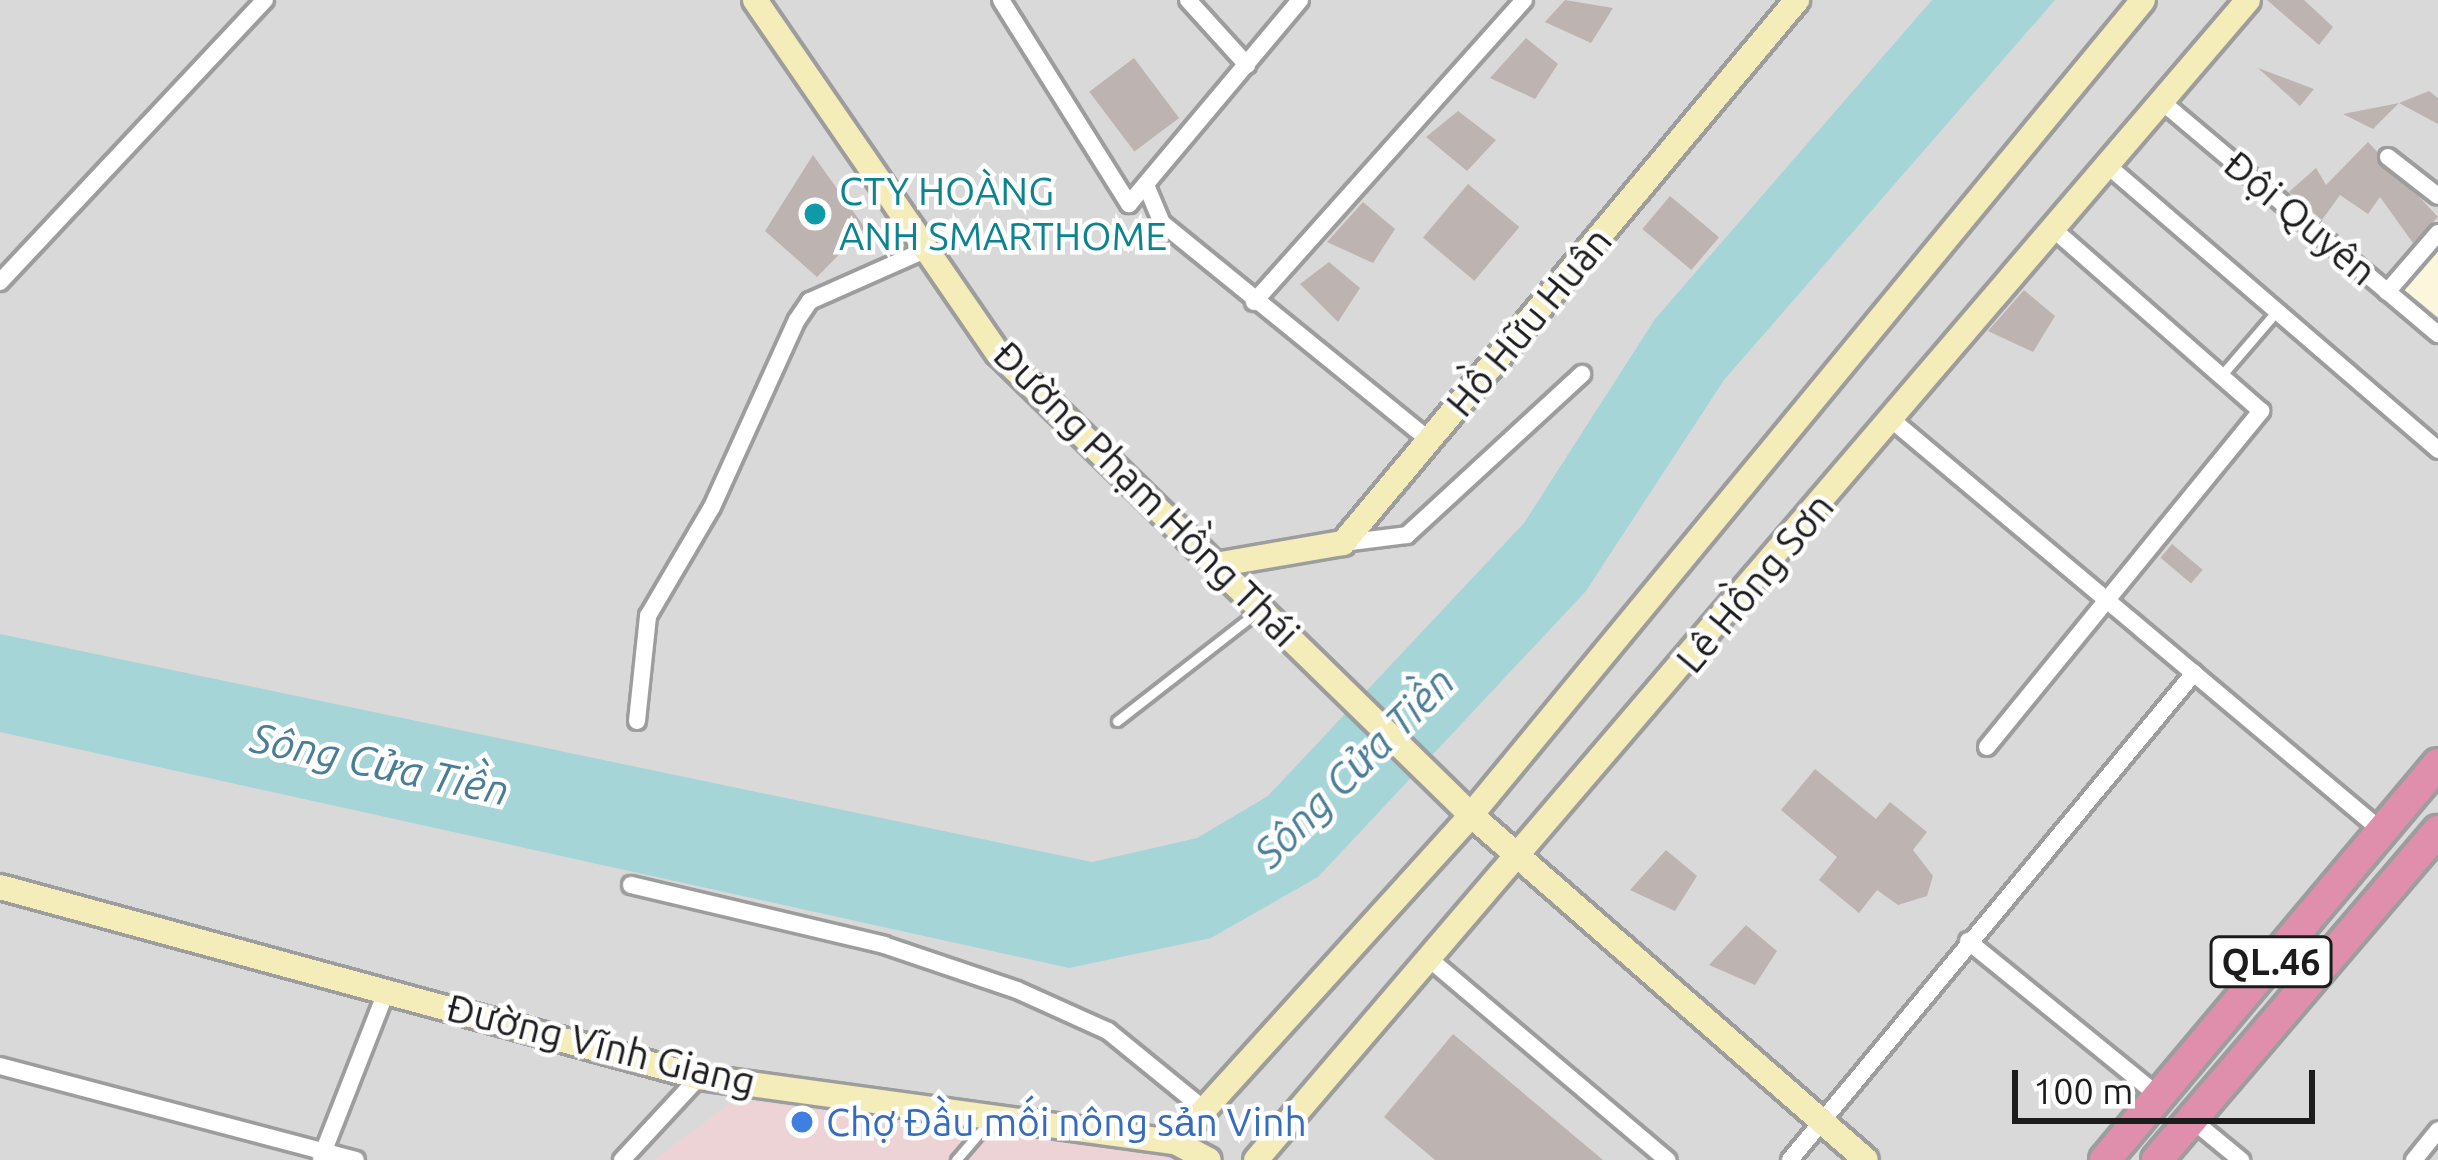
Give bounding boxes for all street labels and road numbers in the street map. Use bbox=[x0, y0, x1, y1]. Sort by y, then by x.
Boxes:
street label: Đội Quyên bbox=[2214, 141, 2386, 295]
street label: Hồ Hữu Huân bbox=[1436, 218, 1622, 426]
street label: Đường Phạm Hồng Thái bbox=[983, 331, 1309, 657]
street label: Lê Hồng Sơn bbox=[1666, 484, 1844, 682]
road number: QL.46 bbox=[2208, 932, 2334, 992]
street label: Đường Vĩnh Giang bbox=[442, 984, 760, 1106]

